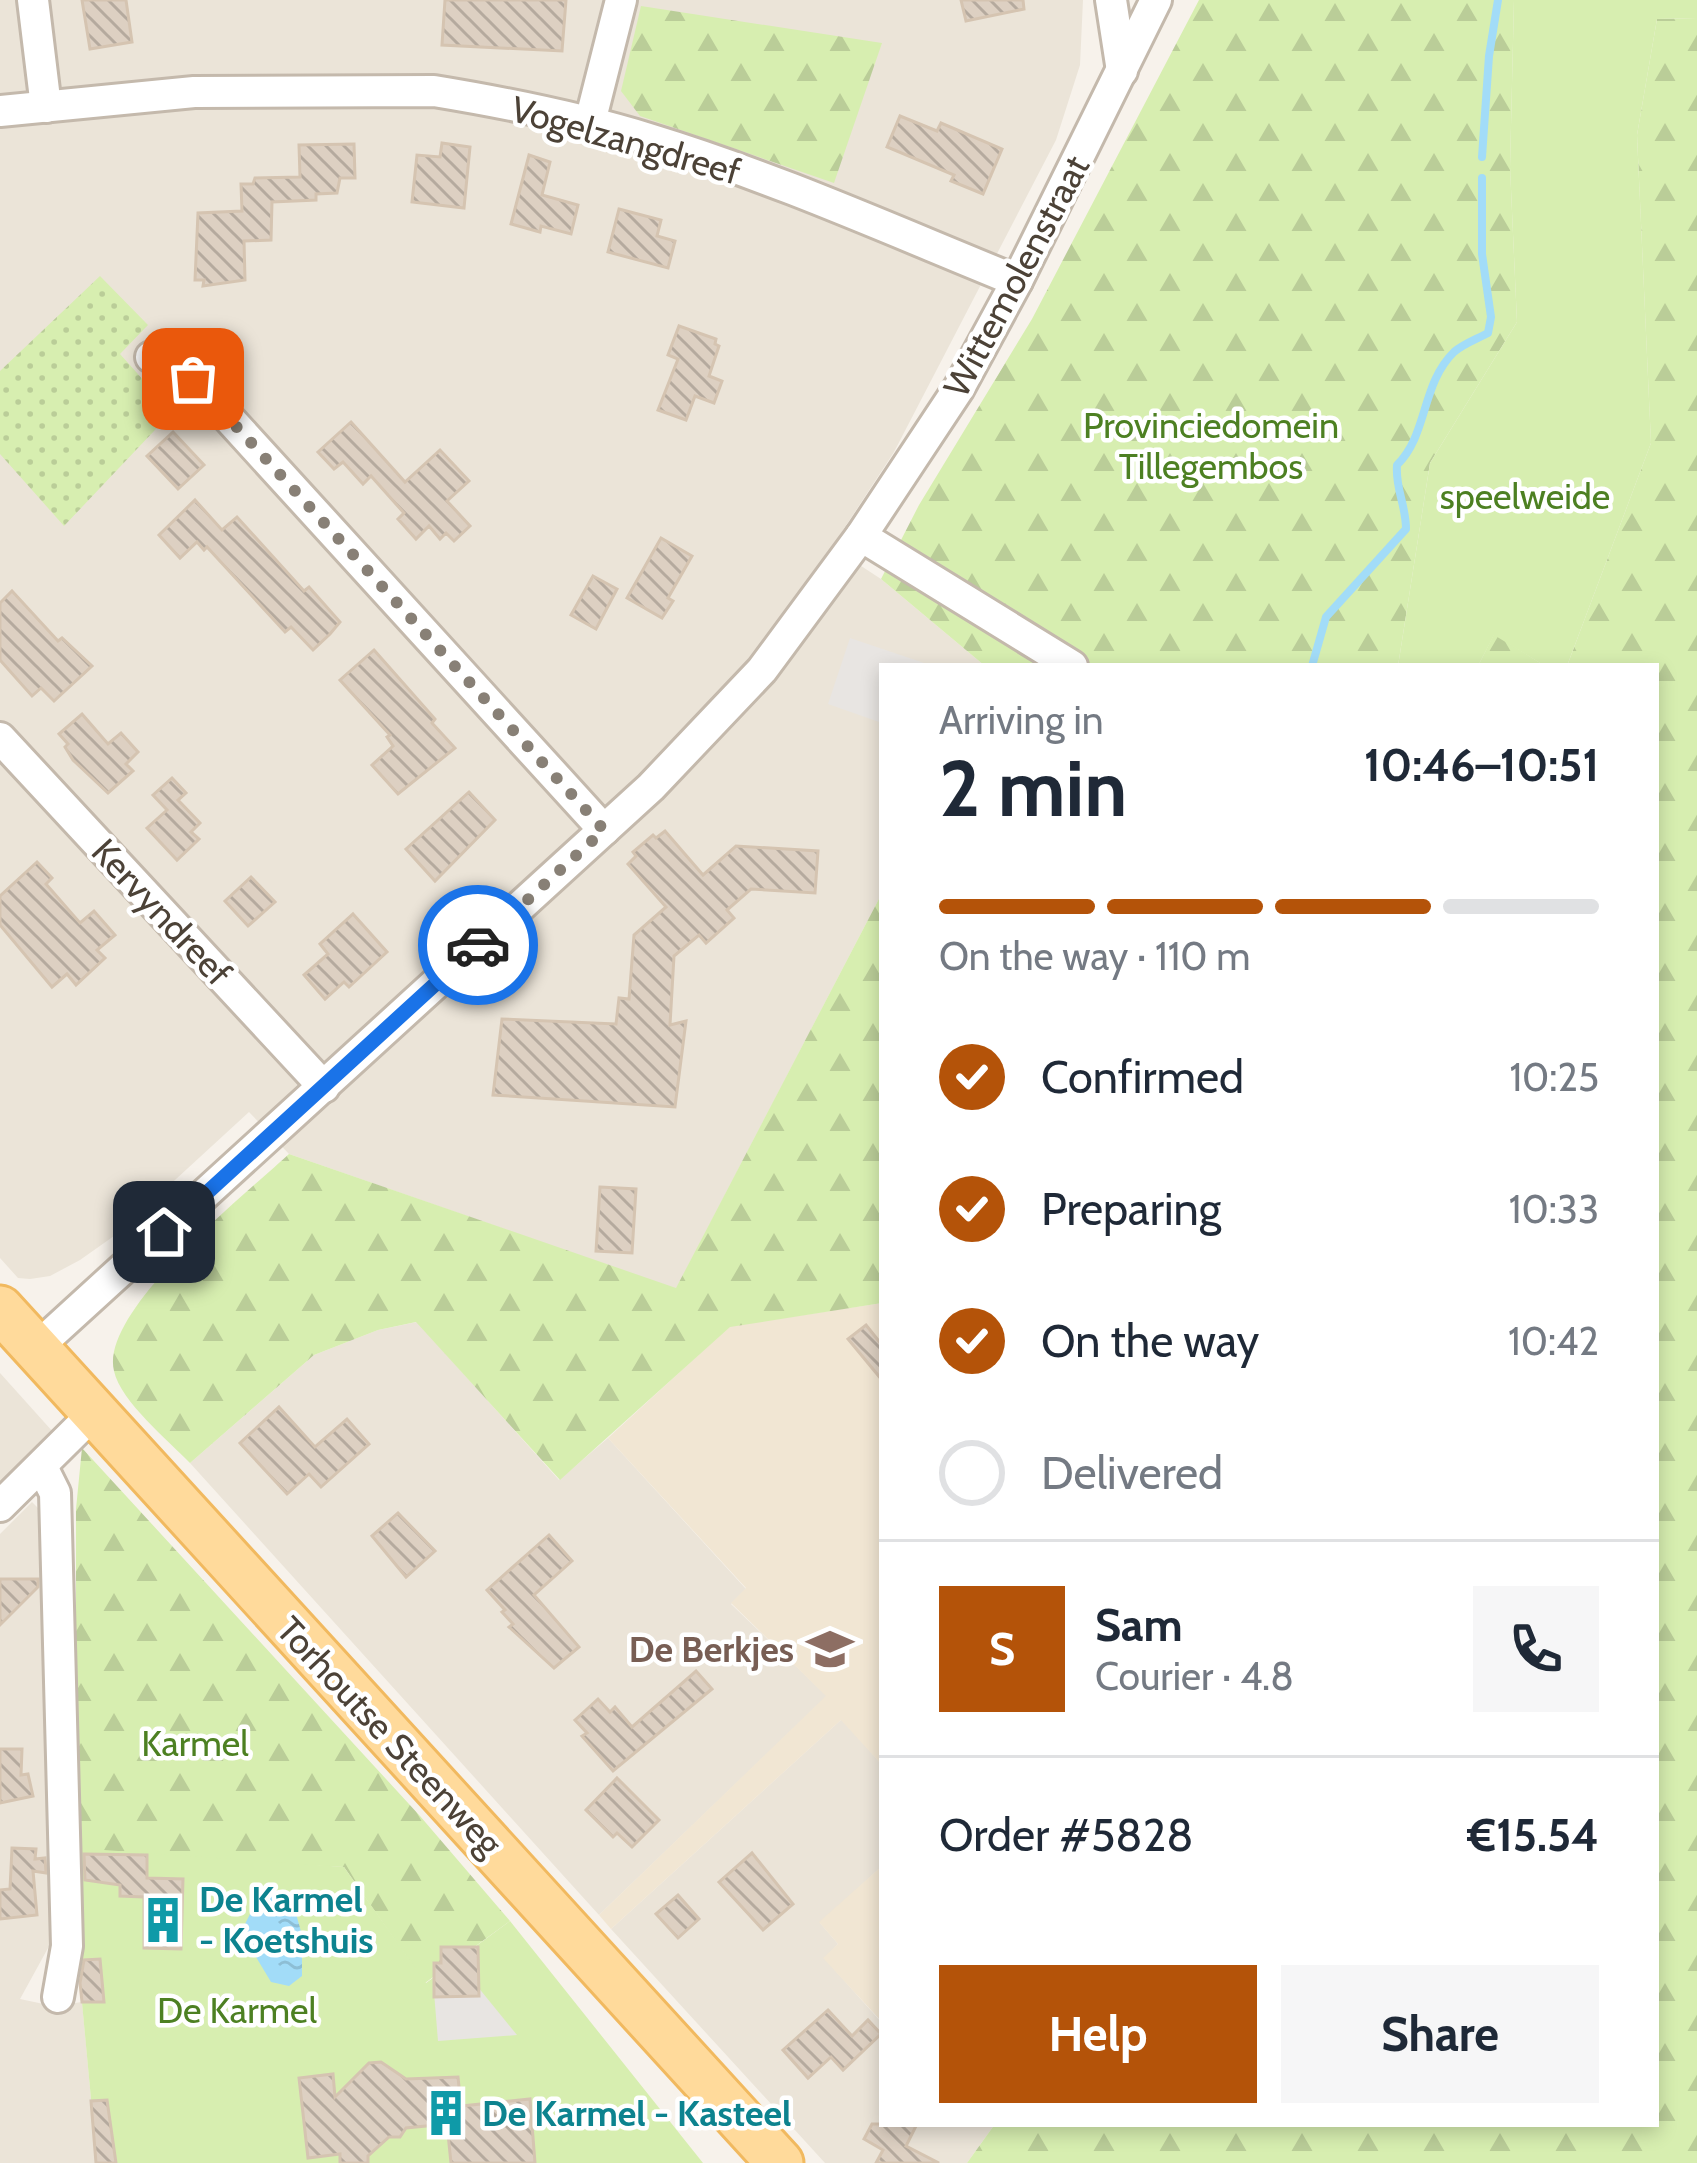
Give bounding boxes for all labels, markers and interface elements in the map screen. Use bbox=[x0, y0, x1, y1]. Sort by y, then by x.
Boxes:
street label: Vogelzangdreef bbox=[506, 86, 746, 194]
street label: Wittemolenstraat bbox=[934, 148, 1098, 404]
pin bbox=[142, 328, 244, 430]
icon: bag bbox=[160, 346, 226, 412]
park label: Provinciedomein Tillegembos bbox=[1083, 403, 1339, 488]
park label: speelweide bbox=[1440, 474, 1610, 518]
text: Arriving in bbox=[939, 696, 1103, 744]
text: 10:46–10:51 bbox=[1364, 738, 1599, 792]
text: 2 min bbox=[939, 741, 1127, 836]
street label: Kervyndreef bbox=[83, 829, 241, 995]
courier bbox=[418, 885, 538, 1005]
icon: car bbox=[445, 912, 511, 978]
text: On the way · 110 m bbox=[939, 932, 1251, 980]
icon: check bbox=[939, 1044, 1005, 1110]
text: Confirmed bbox=[1041, 1050, 1244, 1104]
text: 10:25 bbox=[1509, 1053, 1599, 1101]
icon: check bbox=[939, 1176, 1005, 1242]
pin bbox=[113, 1181, 215, 1283]
text: Preparing bbox=[1041, 1182, 1221, 1236]
text: 10:33 bbox=[1509, 1185, 1599, 1233]
icon: home bbox=[131, 1199, 197, 1265]
icon: check bbox=[939, 1308, 1005, 1374]
text: On the way bbox=[1041, 1314, 1259, 1368]
text: 10:42 bbox=[1508, 1317, 1599, 1365]
text: Delivered bbox=[1041, 1446, 1223, 1500]
button: phone bbox=[1473, 1586, 1599, 1712]
text: Sam bbox=[1095, 1598, 1183, 1652]
street label: Torhoutse Steenweg bbox=[268, 1607, 513, 1865]
text: S bbox=[989, 1622, 1015, 1676]
school or university icon: De Berkjes bbox=[805, 1624, 855, 1674]
place label: De Berkjes bbox=[629, 1627, 794, 1671]
text: Courier · 4.8 bbox=[1095, 1652, 1294, 1700]
park label: Karmel bbox=[141, 1721, 249, 1765]
text: Order #5828 bbox=[939, 1808, 1193, 1862]
text: €15.54 bbox=[1467, 1808, 1599, 1862]
place label: De Karmel - Koetshuis bbox=[199, 1877, 374, 1962]
building icon: De Karmel - Koetshuis bbox=[138, 1895, 188, 1945]
button: Help bbox=[939, 1965, 1257, 2103]
button: Share bbox=[1281, 1965, 1599, 2103]
park label: De Karmel bbox=[157, 1988, 318, 2032]
building icon: De Karmel - Kasteel bbox=[421, 2088, 471, 2138]
place label: De Karmel - Kasteel bbox=[482, 2091, 792, 2135]

